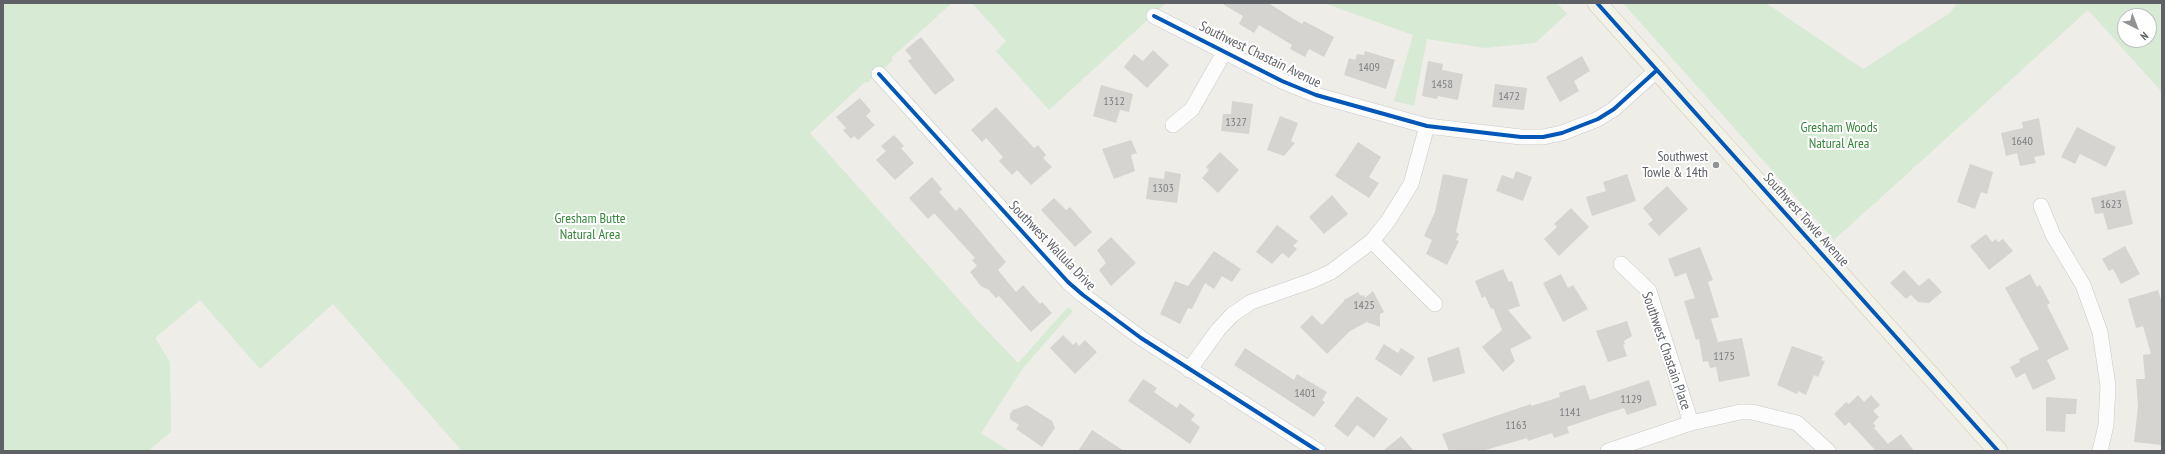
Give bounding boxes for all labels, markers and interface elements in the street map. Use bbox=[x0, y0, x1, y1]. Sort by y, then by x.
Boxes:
north arrow bbox=[2117, 8, 2157, 48]
street label: Southwest Chastain Avenue bbox=[1196, 18, 1324, 92]
text: N bbox=[2137, 29, 2151, 43]
house number: 1409 bbox=[1358, 61, 1380, 75]
house number: 1458 bbox=[1431, 78, 1453, 92]
house number: 1472 bbox=[1498, 90, 1520, 104]
house number: 1312 bbox=[1103, 95, 1125, 109]
house number: 1327 bbox=[1225, 116, 1247, 130]
park label: Gresham Woods Natural Area bbox=[1801, 120, 1877, 152]
house number: 1640 bbox=[2011, 135, 2033, 149]
place label: Southwest Towle & 14th bbox=[1642, 149, 1708, 182]
marker: Southwest Towle & 14th bbox=[1711, 160, 1721, 170]
street label: Southwest Towle Avenue bbox=[1760, 170, 1852, 270]
house number: 1303 bbox=[1152, 182, 1174, 196]
street label: Southwest Wallula Drive bbox=[1005, 198, 1099, 294]
house number: 1623 bbox=[2100, 198, 2122, 212]
park label: Gresham Butte Natural Area bbox=[554, 211, 626, 244]
street label: Southwest Chastain Place bbox=[1638, 290, 1694, 412]
house number: 1425 bbox=[1353, 299, 1375, 313]
house number: 1175 bbox=[1713, 350, 1735, 364]
house number: 1401 bbox=[1294, 387, 1316, 401]
house number: 1129 bbox=[1620, 393, 1642, 407]
house number: 1141 bbox=[1559, 406, 1581, 420]
house number: 1163 bbox=[1505, 419, 1527, 433]

